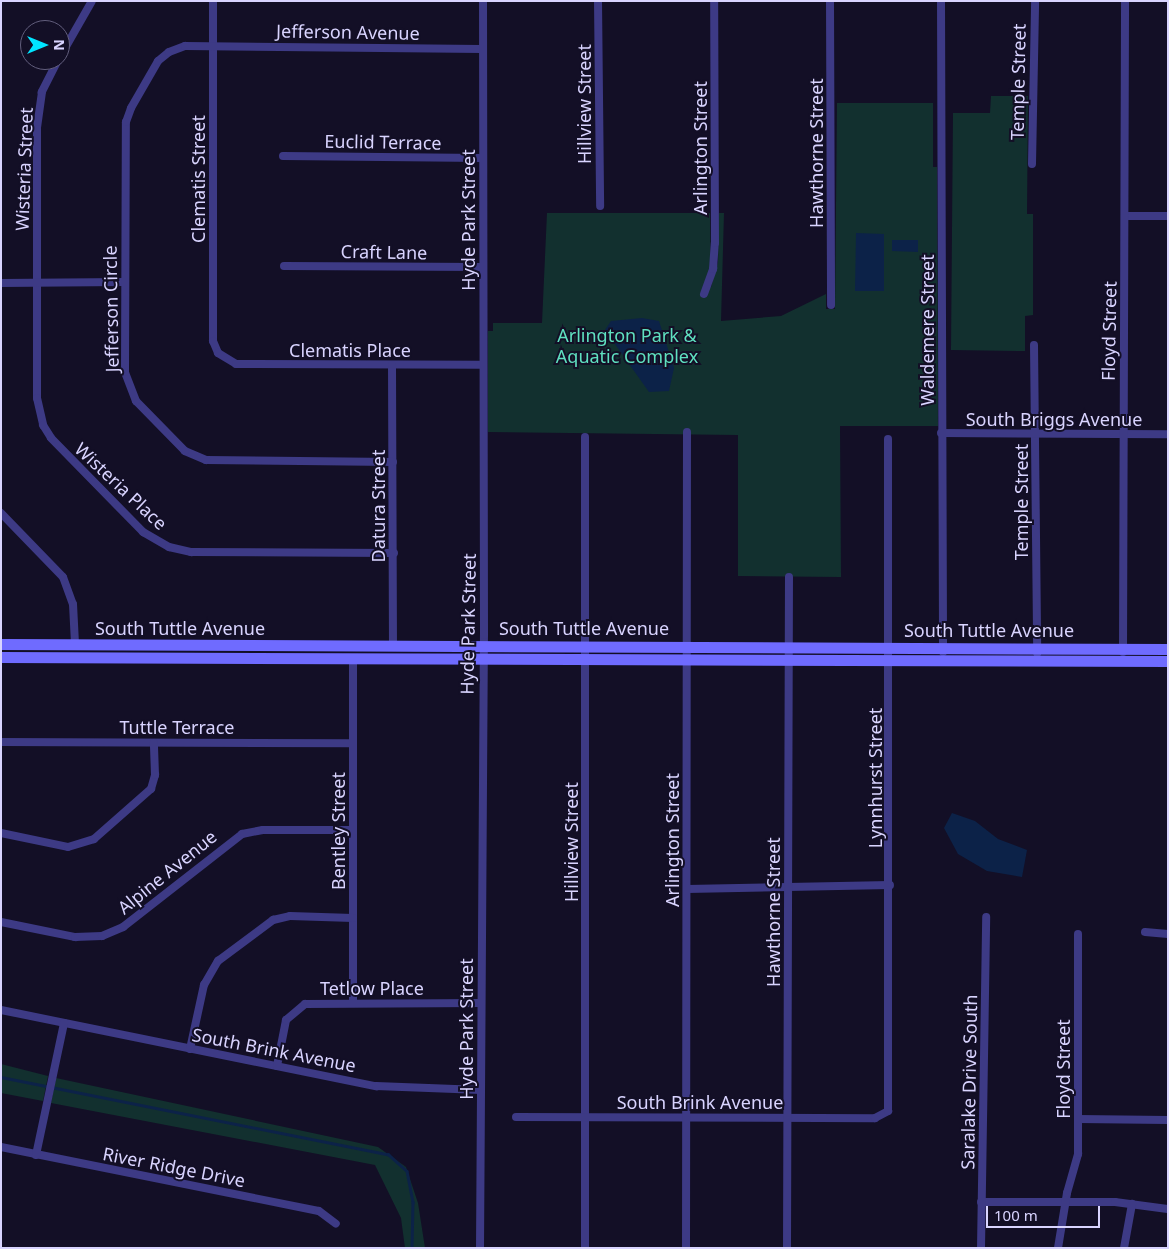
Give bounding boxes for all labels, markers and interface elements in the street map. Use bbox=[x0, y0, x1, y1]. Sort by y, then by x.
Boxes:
north arrow bbox=[20, 20, 70, 70]
street label: Jefferson Avenue bbox=[276, 20, 420, 44]
street label: Temple Street bbox=[1006, 24, 1030, 140]
text: N bbox=[50, 39, 69, 51]
street label: Hillview Street bbox=[573, 44, 595, 164]
street label: Hawthorne Street bbox=[805, 78, 827, 228]
street label: Arlington Street bbox=[689, 81, 711, 215]
street label: Wisteria Street bbox=[11, 107, 37, 231]
street label: Clematis Street bbox=[187, 115, 209, 243]
street label: Euclid Terrace bbox=[324, 130, 442, 154]
street label: Hyde Park Street bbox=[457, 149, 479, 291]
street label: Craft Lane bbox=[340, 240, 428, 264]
street label: Jefferson Circle bbox=[99, 245, 123, 373]
street label: Waldemere Street bbox=[916, 254, 938, 406]
street label: Floyd Street bbox=[1097, 281, 1121, 381]
park label: Arlington Park & Aquatic Complex bbox=[556, 325, 698, 368]
street label: Clematis Place bbox=[289, 339, 411, 361]
street label: South Briggs Avenue bbox=[966, 408, 1142, 430]
street label: Wisteria Place bbox=[71, 438, 171, 534]
street label: Temple Street bbox=[1010, 444, 1032, 560]
street label: Datura Street bbox=[367, 450, 389, 562]
street label: Hyde Park Street bbox=[456, 553, 480, 695]
street label: South Tuttle Avenue bbox=[95, 617, 265, 639]
street label: South Tuttle Avenue bbox=[499, 617, 669, 639]
street label: South Tuttle Avenue bbox=[904, 619, 1074, 641]
street label: Lynnhurst Street bbox=[864, 708, 886, 848]
street label: Tuttle Terrace bbox=[119, 716, 235, 738]
street label: Bentley Street bbox=[327, 772, 349, 890]
street label: Arlington Street bbox=[661, 773, 683, 907]
street label: Hillview Street bbox=[560, 782, 582, 902]
street label: Alpine Avenue bbox=[113, 826, 221, 918]
street label: Hawthorne Street bbox=[762, 837, 784, 987]
street label: Hyde Park Street bbox=[455, 958, 477, 1100]
street label: Tetlow Place bbox=[320, 977, 424, 999]
street label: Saralake Drive South bbox=[957, 994, 981, 1170]
street label: Floyd Street bbox=[1052, 1019, 1074, 1119]
street label: South Brink Avenue bbox=[190, 1024, 358, 1076]
street label: South Brink Avenue bbox=[617, 1091, 783, 1113]
street label: River Ridge Drive bbox=[101, 1143, 247, 1191]
scale bar bbox=[989, 1196, 1103, 1228]
text: 100 m bbox=[994, 1205, 1038, 1225]

